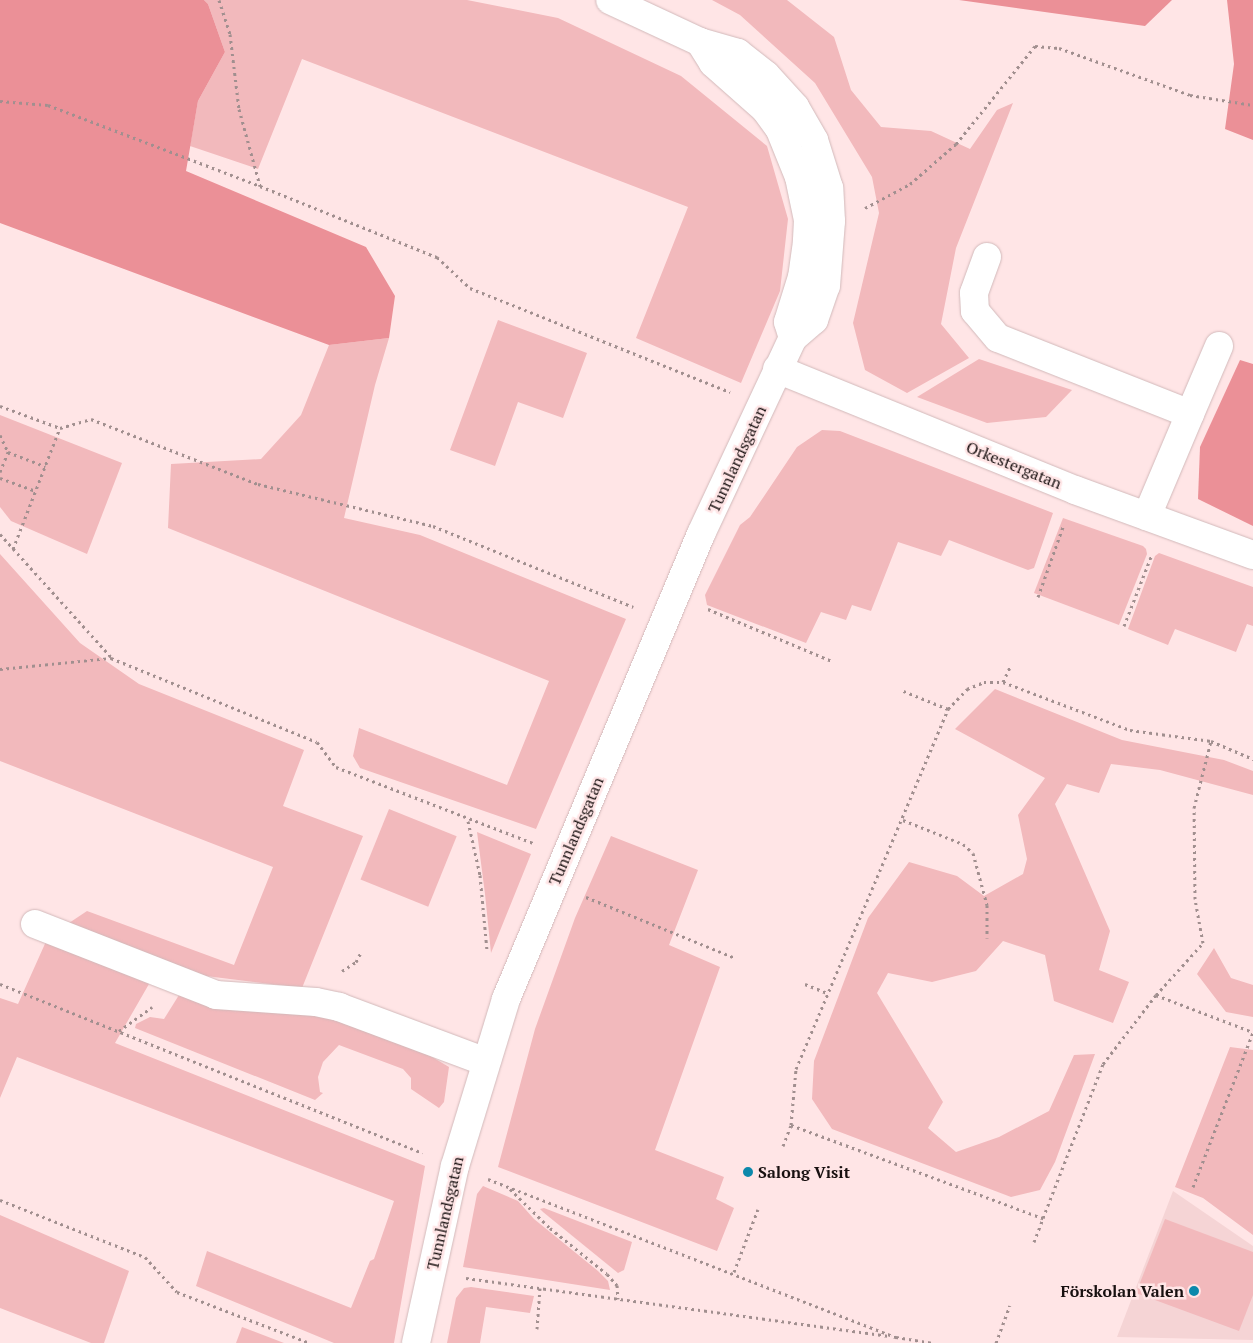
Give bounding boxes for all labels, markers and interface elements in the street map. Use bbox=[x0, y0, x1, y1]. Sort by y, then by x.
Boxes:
street label: Tunnlandsgatan bbox=[704, 402, 770, 516]
street label: Orkestergatan bbox=[964, 437, 1064, 493]
street label: Tunnlandsgatan bbox=[545, 774, 607, 888]
street label: Tunnlandsgatan bbox=[423, 1154, 467, 1272]
place label: Salong Visit bbox=[758, 1162, 850, 1182]
marker: Salong Visit bbox=[742, 1166, 754, 1178]
place label: Förskolan Valen bbox=[1060, 1281, 1184, 1301]
marker: Förskolan Valen bbox=[1188, 1285, 1200, 1297]

